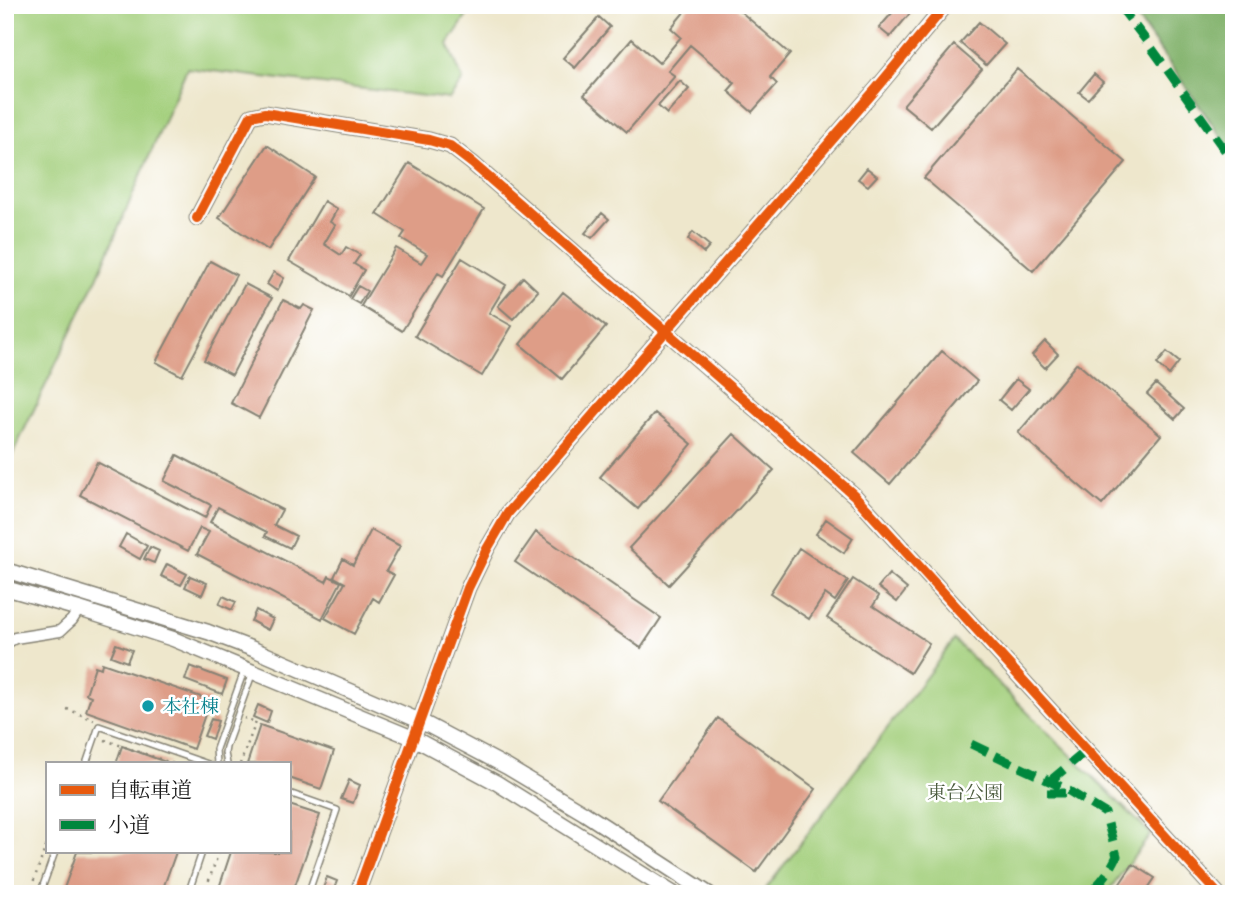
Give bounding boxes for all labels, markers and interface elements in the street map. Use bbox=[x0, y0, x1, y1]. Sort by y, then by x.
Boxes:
place label: 本社棟 bbox=[162, 696, 219, 718]
marker: 本社棟 bbox=[140, 698, 156, 714]
legend bbox=[46, 762, 290, 853]
text: 自転車道 bbox=[108, 779, 192, 802]
park label: 東台公園 bbox=[927, 782, 1003, 804]
text: 小道 bbox=[108, 814, 150, 837]

